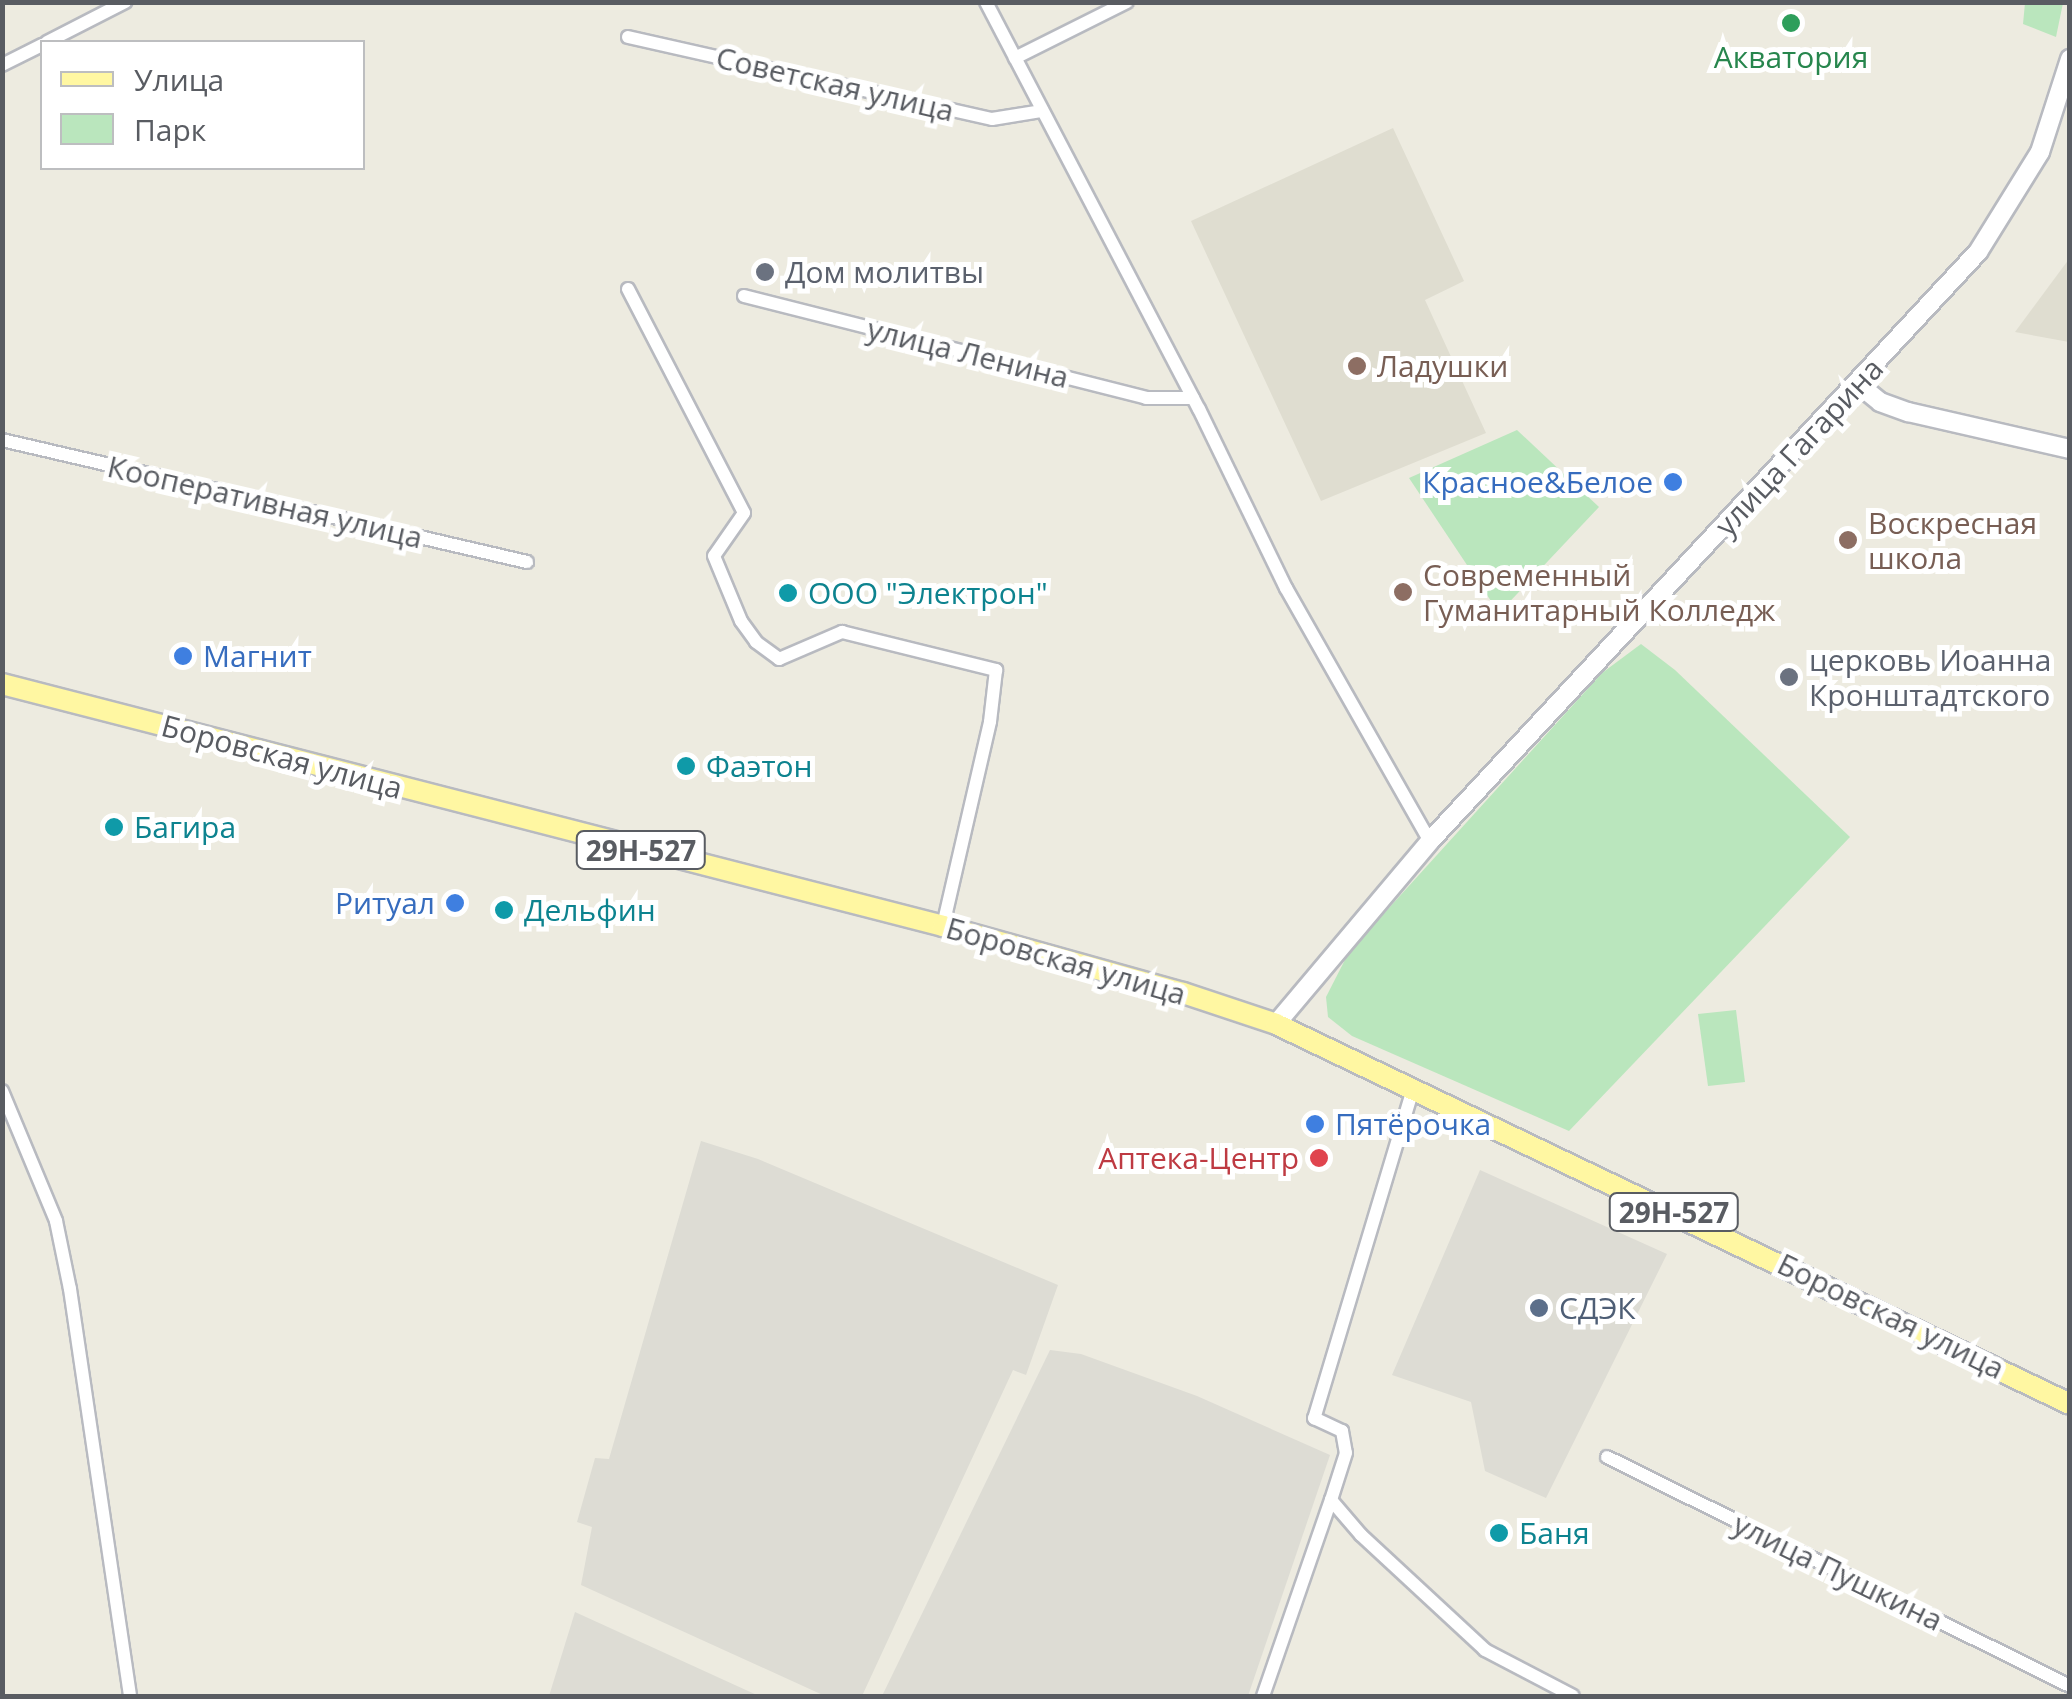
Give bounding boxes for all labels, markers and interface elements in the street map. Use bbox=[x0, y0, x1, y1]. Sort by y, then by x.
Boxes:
marker: Акватория bbox=[1780, 12, 1802, 34]
street label: Советская улица bbox=[713, 39, 957, 129]
place label: Акватория bbox=[1714, 39, 1868, 75]
legend bbox=[40, 40, 365, 170]
text: Улица bbox=[134, 59, 224, 100]
text: Парк bbox=[134, 109, 206, 150]
place label: Дом молитвы bbox=[785, 254, 984, 290]
marker: Дом молитвы bbox=[754, 261, 776, 283]
street label: улица Ленина bbox=[864, 311, 1072, 395]
place label: Ладушки bbox=[1377, 348, 1508, 384]
street label: улица Гагарина bbox=[1708, 351, 1890, 543]
marker: Ладушки bbox=[1346, 355, 1368, 377]
street label: Кооперативная улица bbox=[104, 448, 426, 556]
place label: Красное&Белое bbox=[1422, 464, 1653, 500]
marker: Красное&Белое bbox=[1662, 471, 1684, 493]
place label: Воскресная школа bbox=[1868, 505, 2037, 576]
marker: Воскресная школа bbox=[1837, 529, 1859, 551]
place label: Современный Гуманитарный Колледж bbox=[1423, 557, 1775, 628]
place label: ООО "Электрон" bbox=[808, 575, 1048, 611]
marker: Современный Гуманитарный Колледж bbox=[1392, 581, 1414, 603]
marker: ООО "Электрон" bbox=[777, 582, 799, 604]
place label: Магнит bbox=[203, 638, 312, 674]
place label: церковь Иоанна Кронштадтского bbox=[1809, 642, 2051, 712]
marker: Магнит bbox=[172, 645, 194, 667]
marker: церковь Иоанна Кронштадтского bbox=[1778, 666, 1800, 688]
street label: Боровская улица bbox=[158, 708, 406, 806]
place label: Фаэтон bbox=[706, 748, 813, 784]
marker: Фаэтон bbox=[675, 755, 697, 777]
place label: Багира bbox=[134, 809, 236, 845]
marker: Багира bbox=[103, 816, 125, 838]
road number: 29Н-527 bbox=[574, 827, 708, 873]
place label: Ритуал bbox=[335, 885, 435, 921]
marker: Ритуал bbox=[444, 892, 466, 914]
place label: Дельфин bbox=[524, 892, 656, 928]
marker: Дельфин bbox=[493, 899, 515, 921]
street label: Боровская улица bbox=[942, 910, 1190, 1012]
place label: Пятёрочка bbox=[1335, 1106, 1491, 1142]
marker: Пятёрочка bbox=[1304, 1113, 1326, 1135]
place label: Аптека-Центр bbox=[1098, 1140, 1299, 1176]
marker: Аптека-Центр bbox=[1308, 1147, 1330, 1169]
road number: 29Н-527 bbox=[1606, 1189, 1742, 1235]
street label: Боровская улица bbox=[1772, 1246, 2010, 1386]
place label: СДЭК bbox=[1559, 1290, 1636, 1326]
marker: СДЭК bbox=[1528, 1297, 1550, 1319]
street label: улица Пушкина bbox=[1728, 1506, 1948, 1638]
place label: Баня bbox=[1519, 1515, 1590, 1551]
marker: Баня bbox=[1488, 1522, 1510, 1544]

